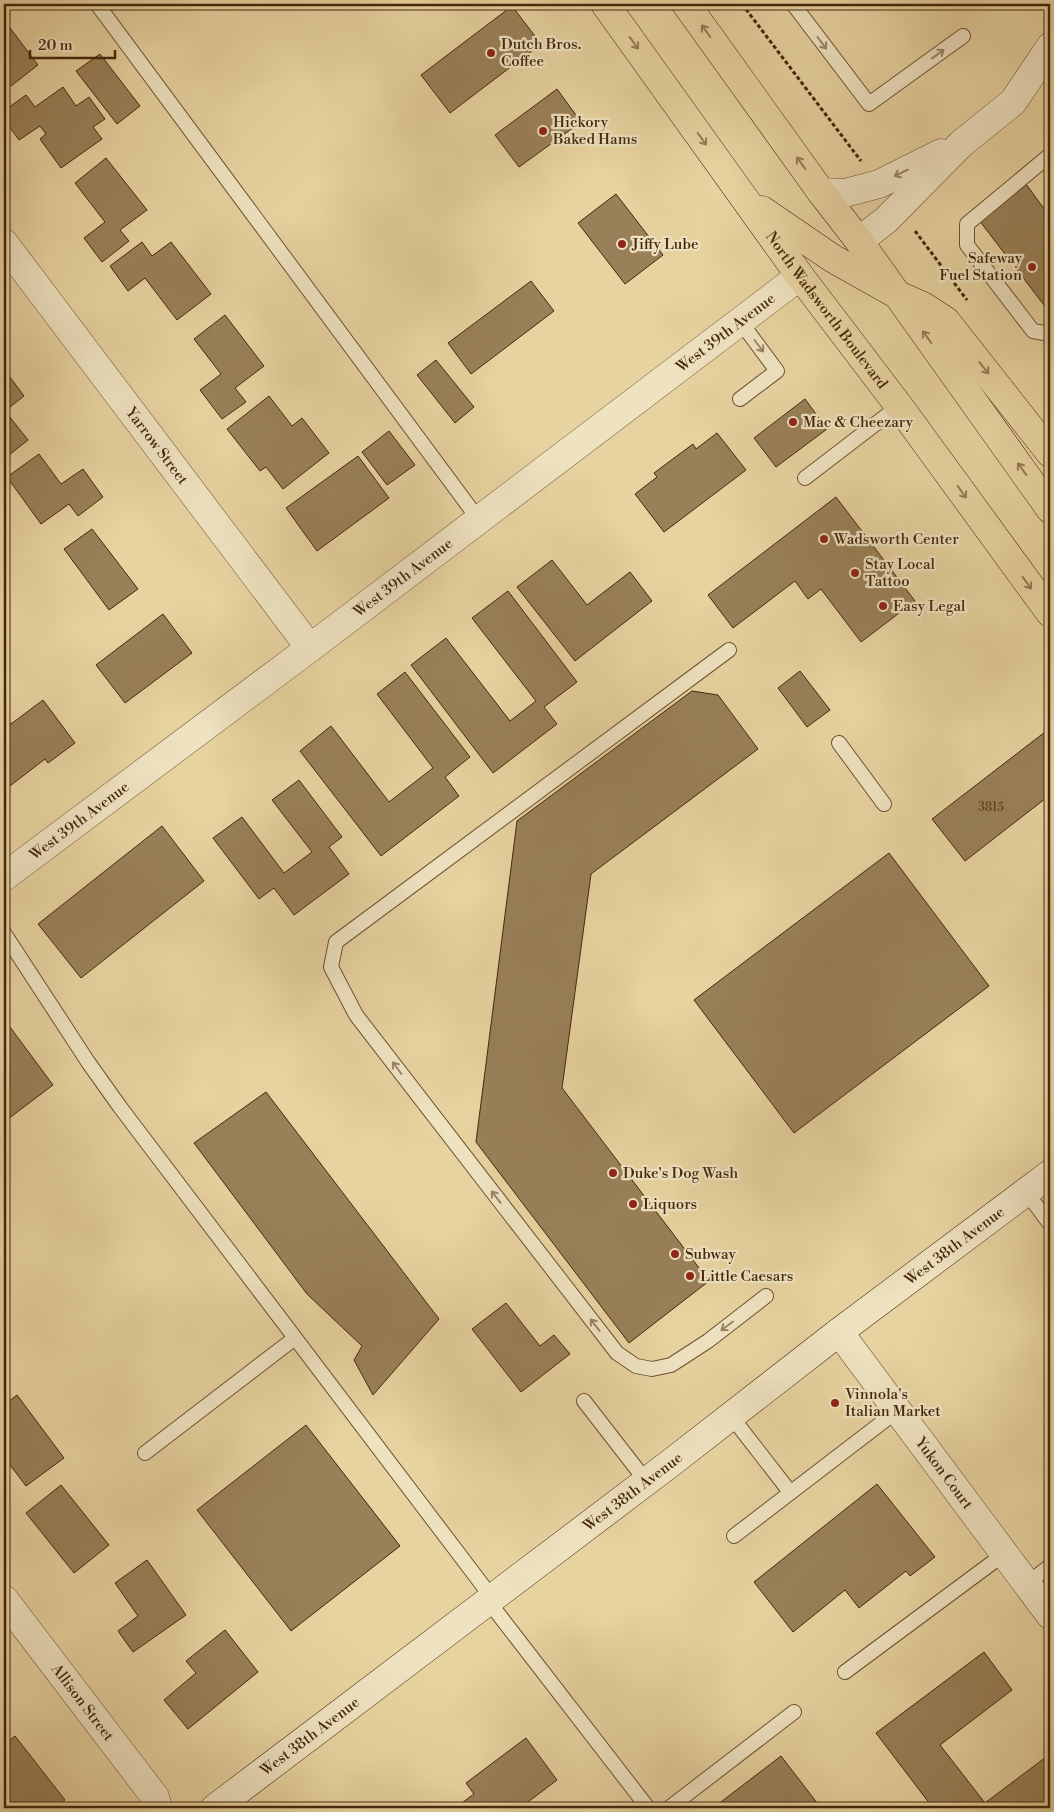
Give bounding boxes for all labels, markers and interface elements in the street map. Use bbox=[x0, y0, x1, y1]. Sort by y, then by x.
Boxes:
one-way arrow bbox=[700, 25, 711, 38]
scale bar bbox=[30, 28, 115, 60]
place label: Dutch Bros. Coffee bbox=[501, 35, 581, 71]
text: 20 m bbox=[38, 36, 73, 55]
one-way arrow bbox=[629, 36, 639, 50]
one-way arrow bbox=[817, 36, 828, 49]
marker: Dutch Bros. Coffee bbox=[485, 47, 497, 59]
one-way arrow bbox=[931, 49, 945, 59]
place label: Hickory Baked Hams bbox=[552, 113, 637, 149]
marker: Hickory Baked Hams bbox=[537, 125, 549, 137]
one-way arrow bbox=[697, 132, 707, 146]
one-way arrow bbox=[795, 157, 806, 170]
one-way arrow bbox=[894, 168, 909, 178]
street label: North Wadsworth Boulevard bbox=[761, 228, 892, 393]
place label: Jiffy Lube bbox=[631, 235, 699, 254]
marker: Jiffy Lube bbox=[616, 238, 628, 250]
place label: Safeway Fuel Station bbox=[939, 249, 1023, 285]
marker: Safeway Fuel Station bbox=[1026, 261, 1038, 273]
street label: West 39th Avenue bbox=[672, 289, 779, 377]
one-way arrow bbox=[922, 330, 932, 344]
one-way arrow bbox=[754, 339, 764, 353]
one-way arrow bbox=[978, 361, 989, 374]
street label: Yarrow Street bbox=[121, 403, 192, 489]
place label: Mac & Cheezary bbox=[803, 413, 914, 432]
marker: Mac & Cheezary bbox=[787, 416, 799, 428]
one-way arrow bbox=[1017, 462, 1027, 476]
one-way arrow bbox=[956, 485, 967, 498]
place label: Wadsworth Center bbox=[833, 530, 959, 549]
marker: Wadsworth Center bbox=[818, 533, 830, 545]
street label: West 39th Avenue bbox=[349, 534, 457, 622]
place label: Stay Local Tattoo bbox=[865, 555, 936, 591]
marker: Stay Local Tattoo bbox=[849, 567, 861, 579]
one-way arrow bbox=[1022, 576, 1032, 590]
place label: Easy Legal bbox=[893, 597, 966, 616]
marker: Easy Legal bbox=[877, 600, 889, 612]
street label: West 39th Avenue bbox=[25, 778, 133, 865]
house number: 3815 bbox=[978, 800, 1004, 815]
one-way arrow bbox=[392, 1061, 402, 1075]
place label: Duke's Dog Wash bbox=[623, 1164, 738, 1183]
marker: Duke's Dog Wash bbox=[607, 1167, 619, 1179]
one-way arrow bbox=[490, 1191, 501, 1204]
place label: Liquors bbox=[643, 1195, 697, 1214]
marker: Liquors bbox=[627, 1198, 639, 1210]
street label: West 38th Avenue bbox=[900, 1202, 1008, 1290]
place label: Subway bbox=[685, 1245, 736, 1264]
marker: Subway bbox=[669, 1248, 681, 1260]
place label: Little Caesars bbox=[700, 1267, 793, 1286]
marker: Little Caesars bbox=[684, 1270, 696, 1282]
one-way arrow bbox=[590, 1319, 601, 1332]
one-way arrow bbox=[720, 1321, 734, 1331]
place label: Vinnola's Italian Market bbox=[844, 1385, 941, 1421]
marker: Vinnola's Italian Market bbox=[829, 1397, 841, 1409]
street label: Yukon Court bbox=[910, 1433, 977, 1514]
street label: West 38th Avenue bbox=[579, 1448, 687, 1536]
street label: Allison Street bbox=[46, 1660, 118, 1746]
street label: West 38th Avenue bbox=[256, 1693, 364, 1781]

